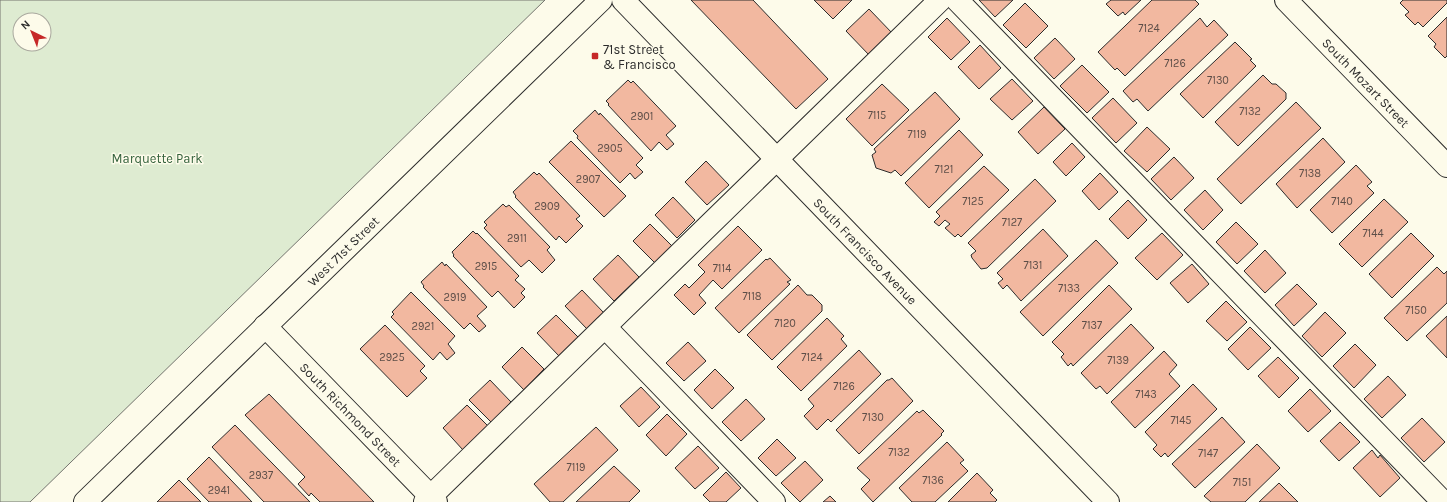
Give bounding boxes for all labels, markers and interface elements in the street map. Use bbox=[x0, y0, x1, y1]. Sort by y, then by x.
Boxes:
north arrow bbox=[12, 12, 52, 52]
text: N bbox=[18, 18, 33, 32]
house number: 7124 bbox=[1138, 22, 1160, 35]
street label: South Mozart Street bbox=[1319, 35, 1413, 130]
place label: 71st Street & Francisco bbox=[603, 42, 676, 72]
marker: 71st Street & Francisco bbox=[590, 51, 600, 61]
house number: 7126 bbox=[1164, 57, 1186, 70]
house number: 7130 bbox=[1207, 74, 1229, 87]
house number: 7132 bbox=[1239, 105, 1261, 118]
house number: 7115 bbox=[868, 109, 886, 122]
house number: 2901 bbox=[631, 110, 653, 123]
house number: 7119 bbox=[908, 128, 926, 141]
house number: 2905 bbox=[597, 142, 623, 155]
park label: Marquette Park bbox=[112, 151, 202, 167]
house number: 7121 bbox=[935, 163, 953, 176]
house number: 7138 bbox=[1299, 167, 1321, 180]
house number: 2907 bbox=[576, 173, 600, 186]
street label: South Francisco Avenue bbox=[811, 195, 921, 308]
house number: 7125 bbox=[962, 195, 984, 208]
house number: 7140 bbox=[1331, 195, 1353, 208]
house number: 2909 bbox=[534, 200, 560, 213]
street label: West 71st Street bbox=[304, 213, 382, 289]
house number: 7127 bbox=[1002, 216, 1022, 229]
house number: 7144 bbox=[1362, 227, 1384, 240]
house number: 2911 bbox=[507, 232, 527, 245]
house number: 7131 bbox=[1024, 259, 1042, 272]
house number: 2915 bbox=[475, 260, 497, 273]
house number: 7114 bbox=[713, 262, 731, 275]
house number: 7133 bbox=[1058, 282, 1080, 295]
house number: 7118 bbox=[742, 290, 762, 303]
house number: 2919 bbox=[444, 291, 466, 304]
house number: 7150 bbox=[1405, 304, 1427, 317]
house number: 7120 bbox=[774, 317, 796, 330]
house number: 7137 bbox=[1082, 319, 1102, 332]
house number: 2921 bbox=[412, 320, 434, 333]
house number: 2925 bbox=[379, 351, 405, 364]
house number: 7124 bbox=[801, 351, 823, 364]
house number: 7139 bbox=[1107, 354, 1129, 367]
street label: South Richmond Street bbox=[297, 359, 405, 469]
house number: 7126 bbox=[833, 380, 855, 393]
house number: 7143 bbox=[1135, 388, 1157, 401]
house number: 7130 bbox=[862, 411, 884, 424]
house number: 7145 bbox=[1170, 414, 1192, 427]
house number: 7132 bbox=[888, 446, 910, 459]
house number: 7147 bbox=[1198, 447, 1218, 460]
house number: 7119 bbox=[567, 461, 585, 474]
house number: 2937 bbox=[249, 469, 273, 482]
house number: 7136 bbox=[922, 474, 944, 487]
house number: 7151 bbox=[1233, 476, 1251, 489]
house number: 2941 bbox=[208, 484, 230, 497]

